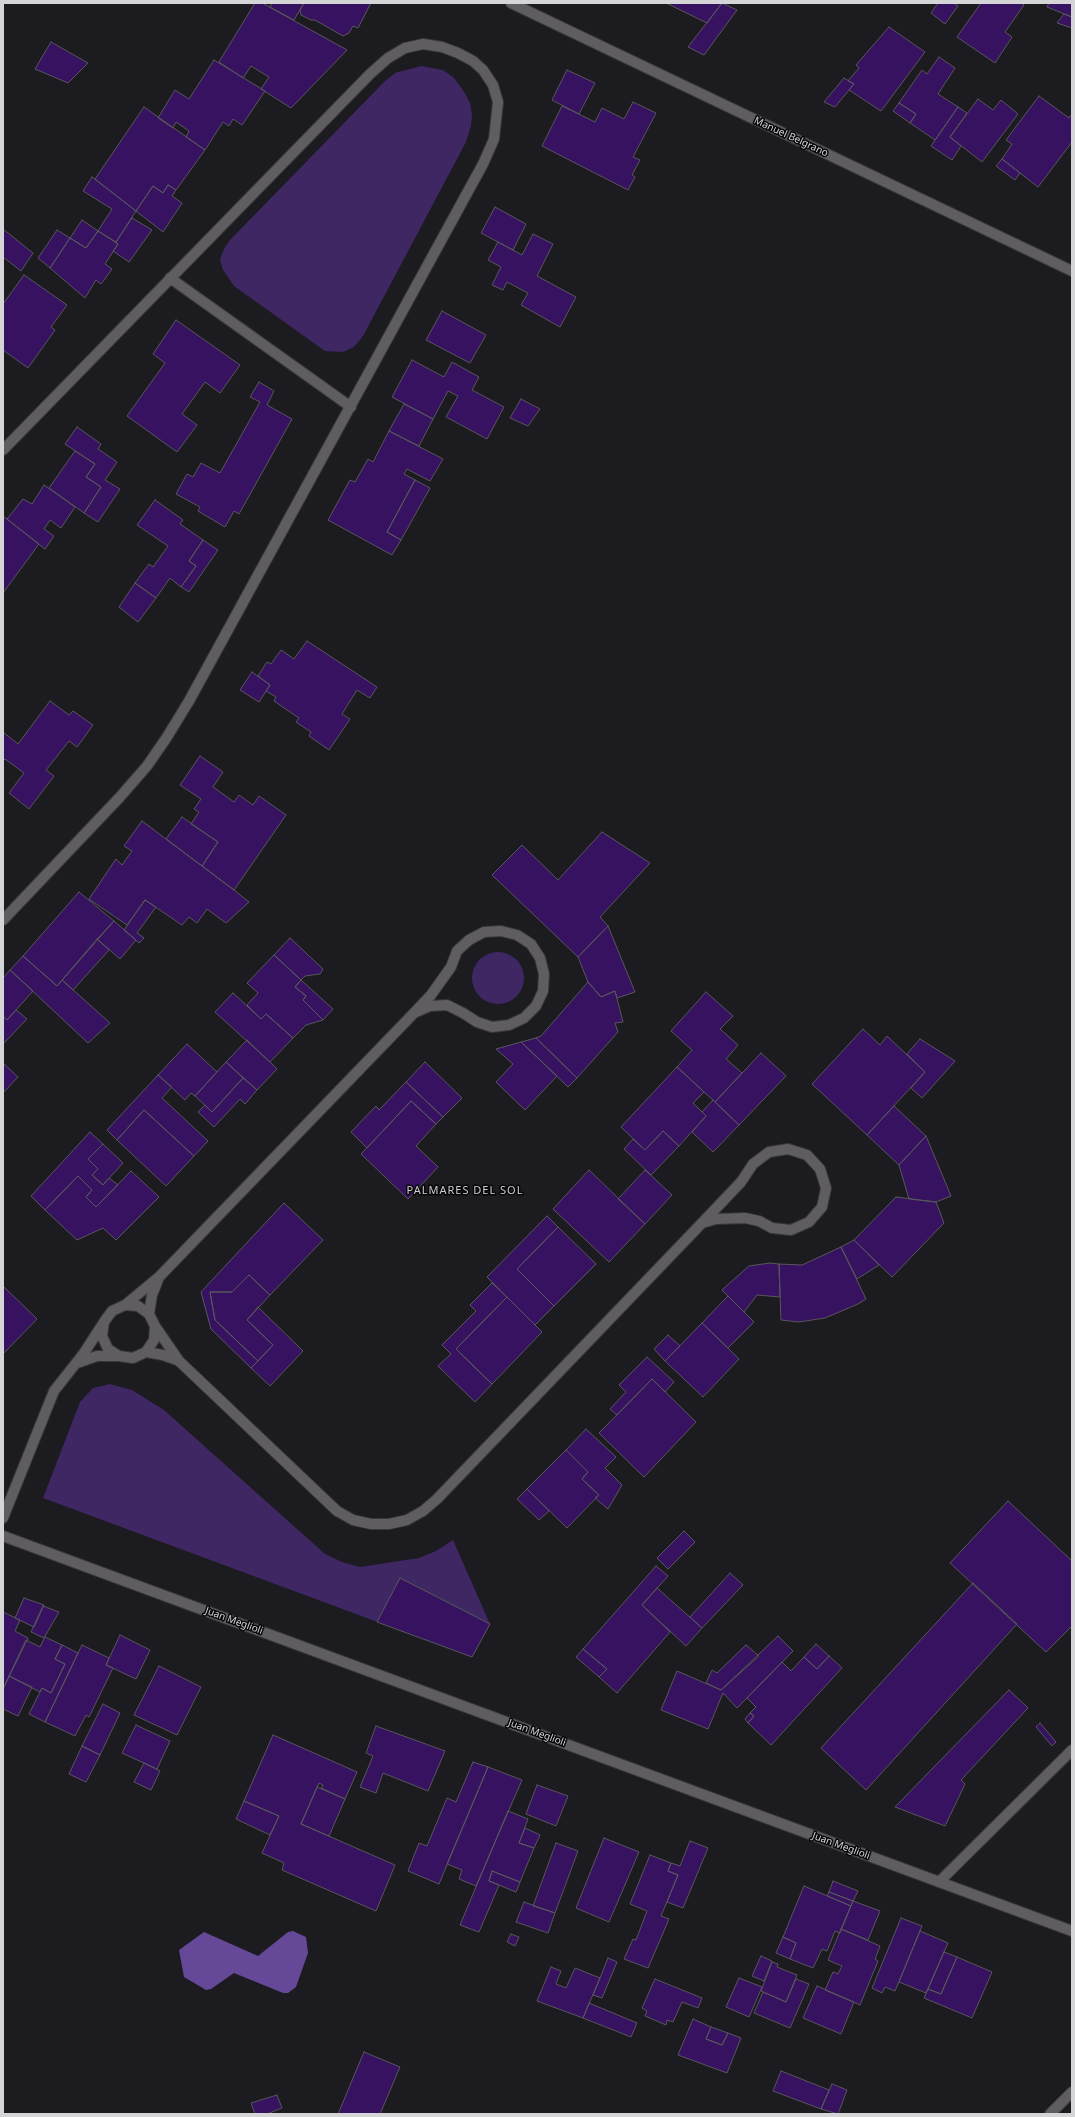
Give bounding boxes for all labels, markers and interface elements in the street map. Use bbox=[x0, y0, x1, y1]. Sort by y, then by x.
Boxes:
street label: Manuel Belgrano bbox=[752, 115, 830, 159]
district label: PALMARES DEL SOL bbox=[407, 1184, 523, 1198]
street label: Juan Meglioli bbox=[204, 1605, 264, 1637]
street label: Juan Meglioli bbox=[507, 1717, 567, 1749]
street label: Juan Meglioli bbox=[811, 1830, 871, 1862]

